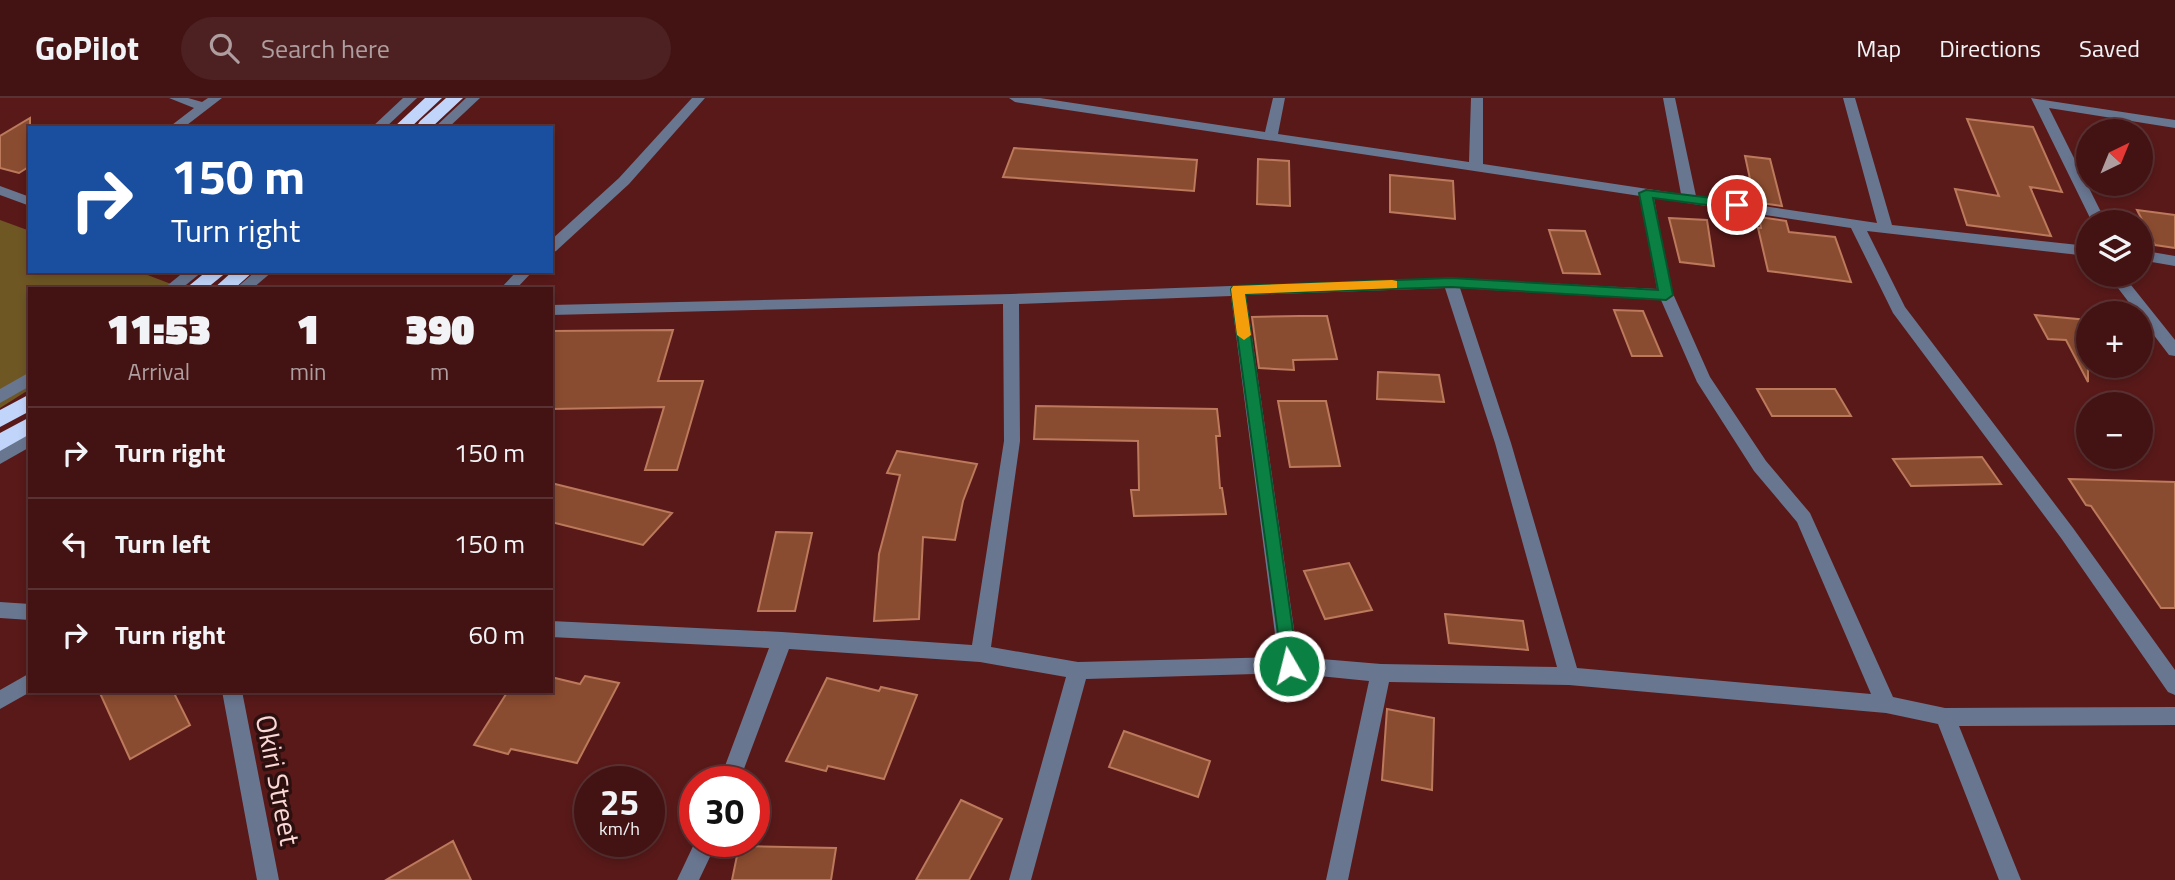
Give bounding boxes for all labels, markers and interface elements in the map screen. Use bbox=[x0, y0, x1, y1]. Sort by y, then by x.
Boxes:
search box bbox=[181, 17, 671, 80]
text: GoPilot bbox=[35, 23, 139, 73]
icon: search bbox=[205, 29, 243, 67]
text: Search here bbox=[261, 29, 390, 68]
text: Map bbox=[1856, 30, 1901, 66]
text: Directions bbox=[1939, 30, 2041, 66]
text: Saved bbox=[2079, 30, 2140, 66]
north arrow bbox=[2076, 119, 2152, 196]
map controls bbox=[2076, 119, 2153, 469]
text: 150 m bbox=[171, 138, 305, 213]
icon: right bbox=[56, 154, 147, 245]
pin bbox=[1707, 175, 1767, 235]
icon: arrive bbox=[1718, 186, 1756, 224]
text: Turn right bbox=[171, 206, 300, 254]
button: layers bbox=[2076, 210, 2153, 287]
text: 11:53 bbox=[107, 296, 211, 360]
text: 1 bbox=[297, 296, 320, 360]
text: 390 bbox=[405, 296, 474, 360]
button: + bbox=[2076, 301, 2153, 378]
text: Arrival bbox=[128, 354, 190, 389]
text: min bbox=[290, 354, 326, 389]
text: m bbox=[430, 354, 449, 389]
button: − bbox=[2076, 392, 2153, 469]
text: Turn right bbox=[115, 433, 226, 472]
text: 150 m bbox=[454, 433, 525, 472]
icon: right bbox=[56, 434, 94, 472]
text: Turn left bbox=[115, 524, 210, 563]
text: 150 m bbox=[454, 524, 525, 563]
icon: left bbox=[56, 525, 94, 563]
text: Turn right bbox=[115, 615, 226, 654]
text: 60 m bbox=[468, 615, 525, 654]
icon: right bbox=[56, 616, 94, 654]
position arrow bbox=[1252, 629, 1326, 703]
street label: Okiri Street bbox=[245, 711, 312, 849]
speed limit sign: 30 bbox=[679, 766, 770, 857]
text: 25 bbox=[600, 775, 639, 829]
text: km/h bbox=[599, 815, 640, 842]

